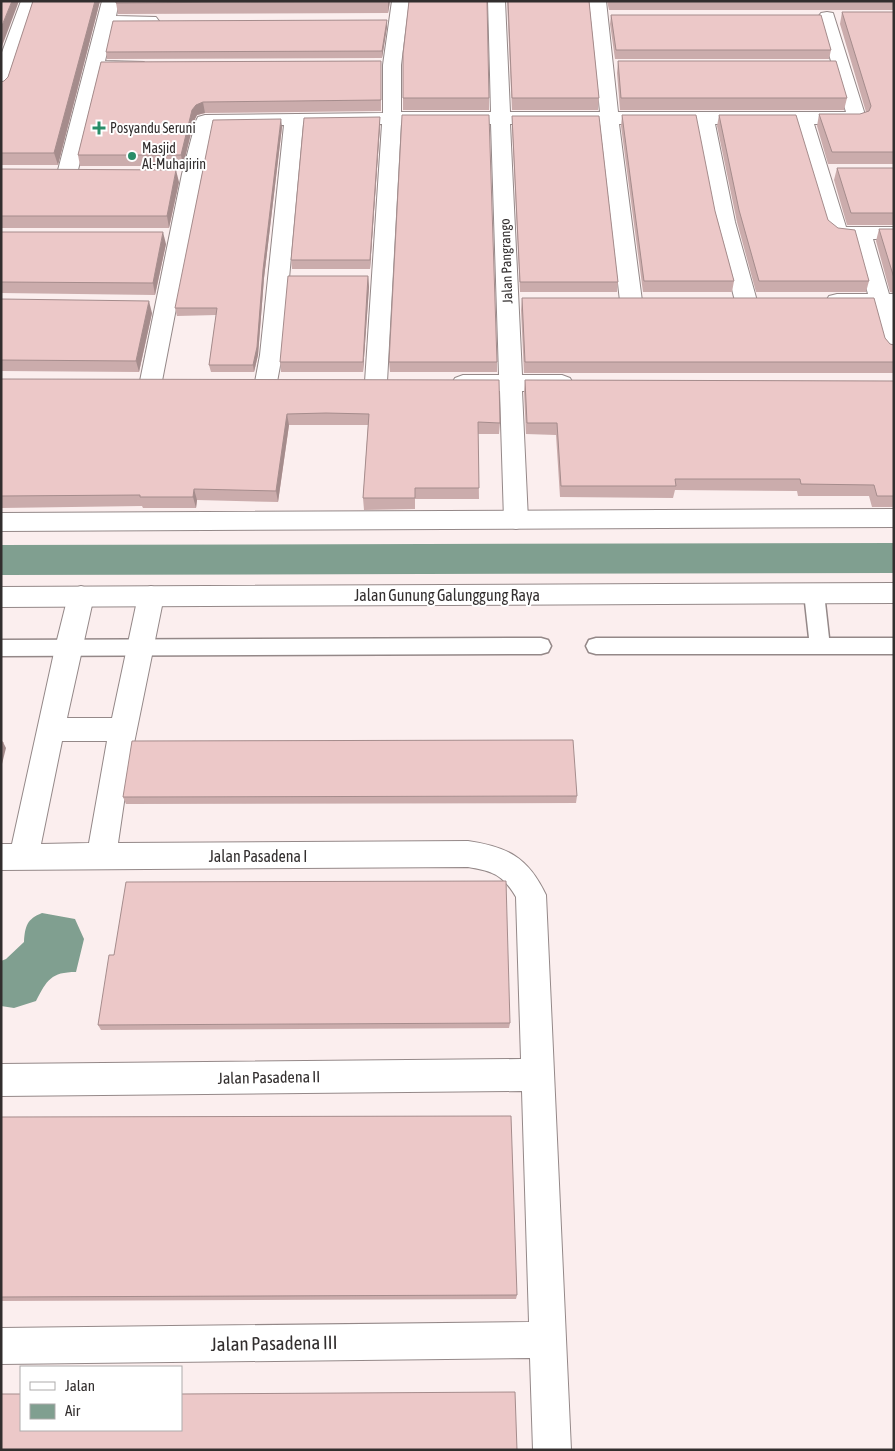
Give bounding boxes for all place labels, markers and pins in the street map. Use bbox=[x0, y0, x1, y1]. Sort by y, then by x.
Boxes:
place label: Posyandu Seruni bbox=[110, 120, 196, 136]
marker: Posyandu Seruni bbox=[92, 121, 106, 135]
place label: Masjid Al-Muhajirin bbox=[142, 140, 206, 172]
marker: Masjid Al-Muhajirin bbox=[126, 150, 138, 162]

